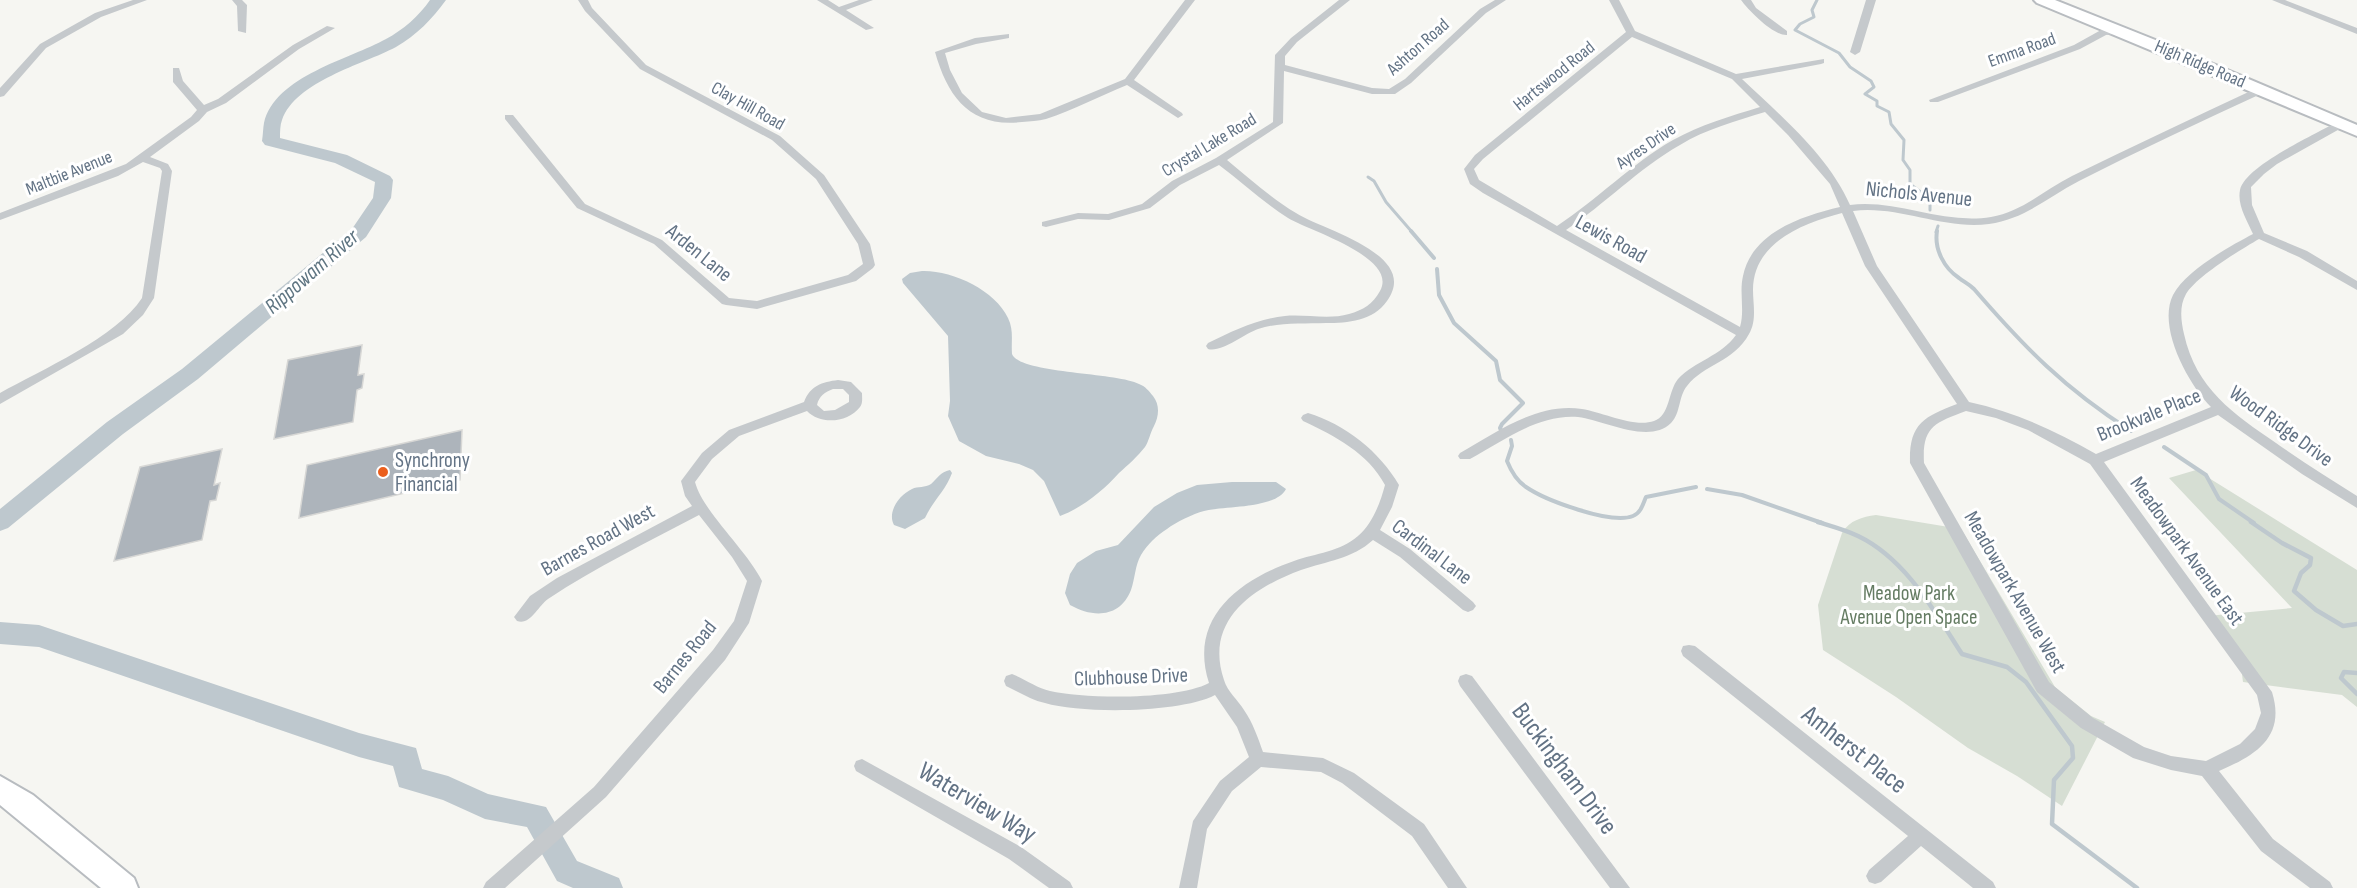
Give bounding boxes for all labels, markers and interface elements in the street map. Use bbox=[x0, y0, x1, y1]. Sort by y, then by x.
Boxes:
street label: Ashton Road bbox=[1382, 14, 1453, 80]
street label: Emma Road bbox=[1985, 28, 2059, 72]
street label: High Ridge Road bbox=[2151, 35, 2249, 93]
street label: Hartswood Road bbox=[1509, 37, 1599, 115]
street label: Clay Hill Road bbox=[708, 77, 788, 135]
street label: Crystal Lake Road bbox=[1158, 109, 1260, 181]
street label: Ayres Drive bbox=[1611, 118, 1680, 174]
street label: Maltbie Avenue bbox=[23, 146, 115, 200]
street label: Nichols Avenue bbox=[1865, 176, 1973, 212]
street label: Lewis Road bbox=[1571, 209, 1651, 269]
street label: Arden Lane bbox=[660, 218, 737, 287]
water label: Rippowam River bbox=[259, 223, 365, 320]
street label: Wood Ridge Drive bbox=[2224, 380, 2338, 472]
street label: Brookvale Place bbox=[2093, 383, 2205, 447]
place label: Synchrony Financial bbox=[395, 448, 470, 497]
marker: Synchrony Financial bbox=[376, 465, 390, 479]
street label: Meadowpark Avenue East bbox=[2125, 472, 2249, 630]
street label: Barnes Road West bbox=[537, 499, 659, 581]
street label: Meadowpark Avenue West bbox=[1958, 507, 2072, 677]
street label: Cardinal Lane bbox=[1387, 514, 1477, 590]
park label: Meadow Park Avenue Open Space bbox=[1839, 581, 1978, 630]
street label: Barnes Road bbox=[648, 615, 722, 699]
street label: Clubhouse Drive bbox=[1074, 663, 1188, 691]
street label: Buckingham Drive bbox=[1505, 697, 1623, 841]
street label: Amherst Place bbox=[1794, 699, 1913, 801]
street label: Waterview Way bbox=[912, 756, 1042, 850]

